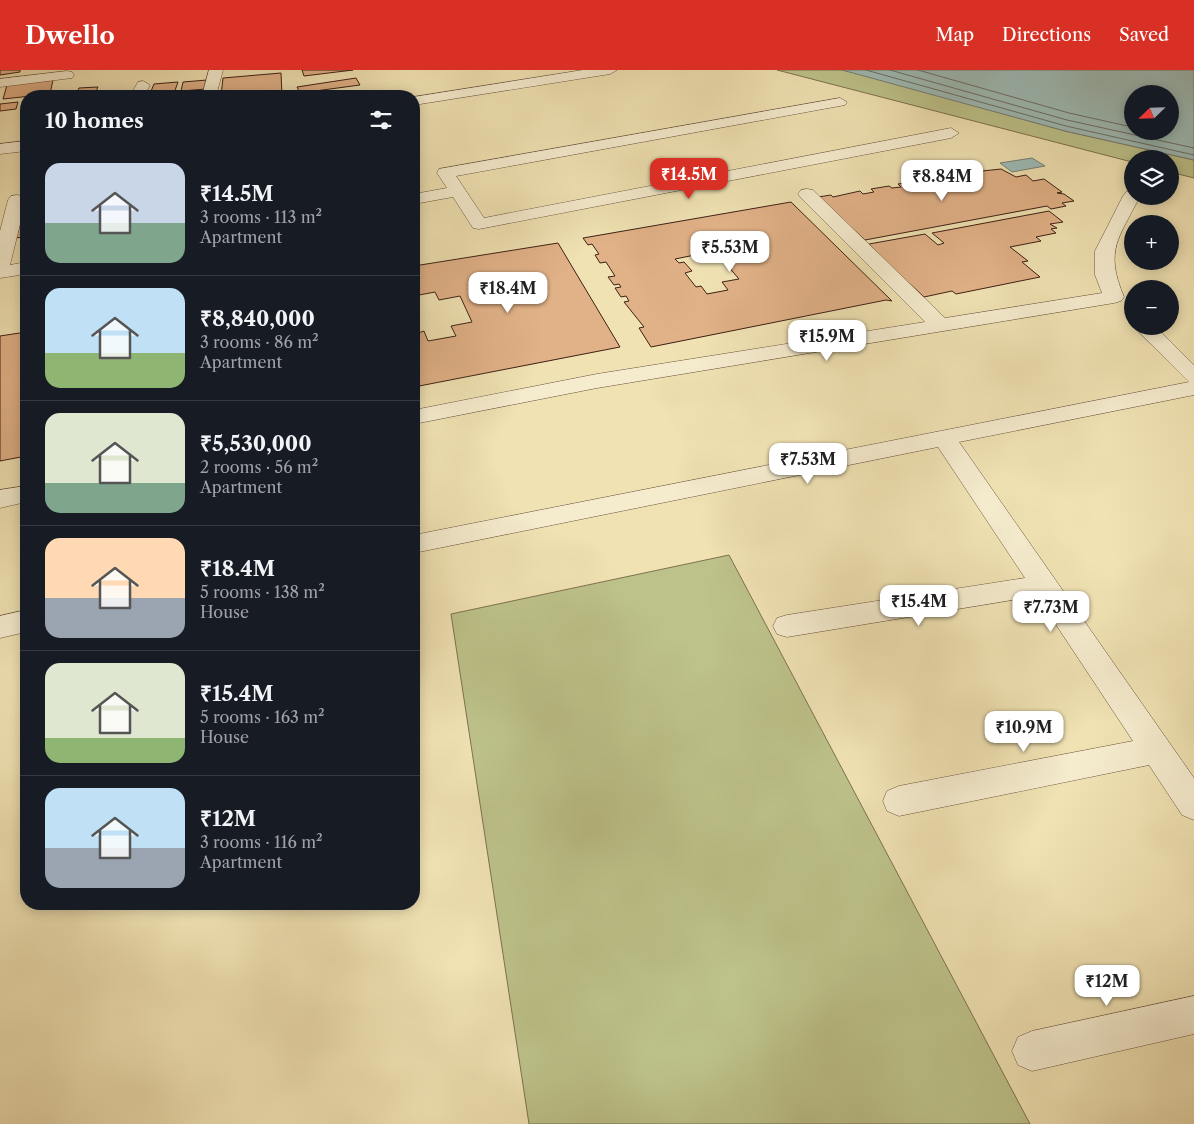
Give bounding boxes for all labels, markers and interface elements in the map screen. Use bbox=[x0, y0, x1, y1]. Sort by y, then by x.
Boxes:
text: Dwello bbox=[25, 21, 115, 50]
text: Map bbox=[935, 24, 974, 46]
text: Directions bbox=[1002, 24, 1091, 46]
text: Saved bbox=[1119, 24, 1169, 46]
north arrow bbox=[1124, 85, 1179, 140]
map controls bbox=[1124, 85, 1179, 335]
icon: filters bbox=[367, 106, 395, 134]
text: 10 homes bbox=[45, 108, 144, 133]
button: layers bbox=[1124, 150, 1179, 205]
pin: ₹14.5M bbox=[648, 158, 730, 200]
pin: ₹8.84M bbox=[901, 160, 983, 202]
text: ₹14.5M bbox=[661, 164, 717, 184]
text: ₹8.84M bbox=[912, 166, 972, 186]
text: ₹14.5M bbox=[200, 181, 274, 206]
icon: home bbox=[85, 183, 145, 243]
text: 3 rooms · 113 m² bbox=[200, 207, 322, 227]
button: + bbox=[1124, 215, 1179, 270]
text: Apartment bbox=[200, 227, 282, 247]
pin: ₹5.53M bbox=[689, 230, 771, 273]
text: ₹5.53M bbox=[701, 237, 759, 257]
pin: ₹18.4M bbox=[467, 272, 549, 314]
text: ₹18.4M bbox=[479, 278, 537, 298]
button: − bbox=[1124, 280, 1179, 335]
text: ₹8,840,000 bbox=[200, 306, 315, 331]
icon: home bbox=[85, 308, 145, 368]
pin: ₹15.9M bbox=[786, 320, 868, 362]
text: ₹15.9M bbox=[799, 326, 855, 346]
text: 3 rooms · 86 m² bbox=[200, 332, 319, 352]
text: Apartment bbox=[200, 352, 282, 372]
text: ₹5,530,000 bbox=[200, 431, 312, 456]
icon: home bbox=[85, 433, 145, 493]
pin: ₹7.53M bbox=[767, 442, 849, 485]
text: ₹7.53M bbox=[780, 449, 836, 469]
text: 2 rooms · 56 m² bbox=[200, 457, 318, 477]
text: Apartment bbox=[200, 477, 282, 497]
text: ₹18.4M bbox=[200, 556, 275, 581]
icon: home bbox=[85, 558, 145, 618]
text: 5 rooms · 138 m² bbox=[200, 582, 325, 602]
pin: ₹15.4M bbox=[878, 584, 960, 627]
pin: ₹7.73M bbox=[1010, 590, 1092, 633]
text: ₹15.4M bbox=[891, 591, 947, 611]
text: ₹7.73M bbox=[1023, 597, 1079, 617]
text: House bbox=[200, 602, 249, 622]
text: ₹15.4M bbox=[200, 681, 274, 706]
icon: home bbox=[85, 683, 145, 743]
text: 5 rooms · 163 m² bbox=[200, 707, 325, 727]
pin: ₹10.9M bbox=[983, 710, 1065, 753]
text: ₹10.9M bbox=[996, 717, 1052, 737]
text: House bbox=[200, 727, 249, 747]
text: ₹12M bbox=[200, 806, 256, 831]
icon: home bbox=[85, 808, 145, 868]
text: 3 rooms · 116 m² bbox=[200, 832, 323, 852]
text: Apartment bbox=[200, 852, 282, 872]
pin: ₹12M bbox=[1077, 964, 1137, 1007]
text: ₹12M bbox=[1086, 971, 1128, 991]

